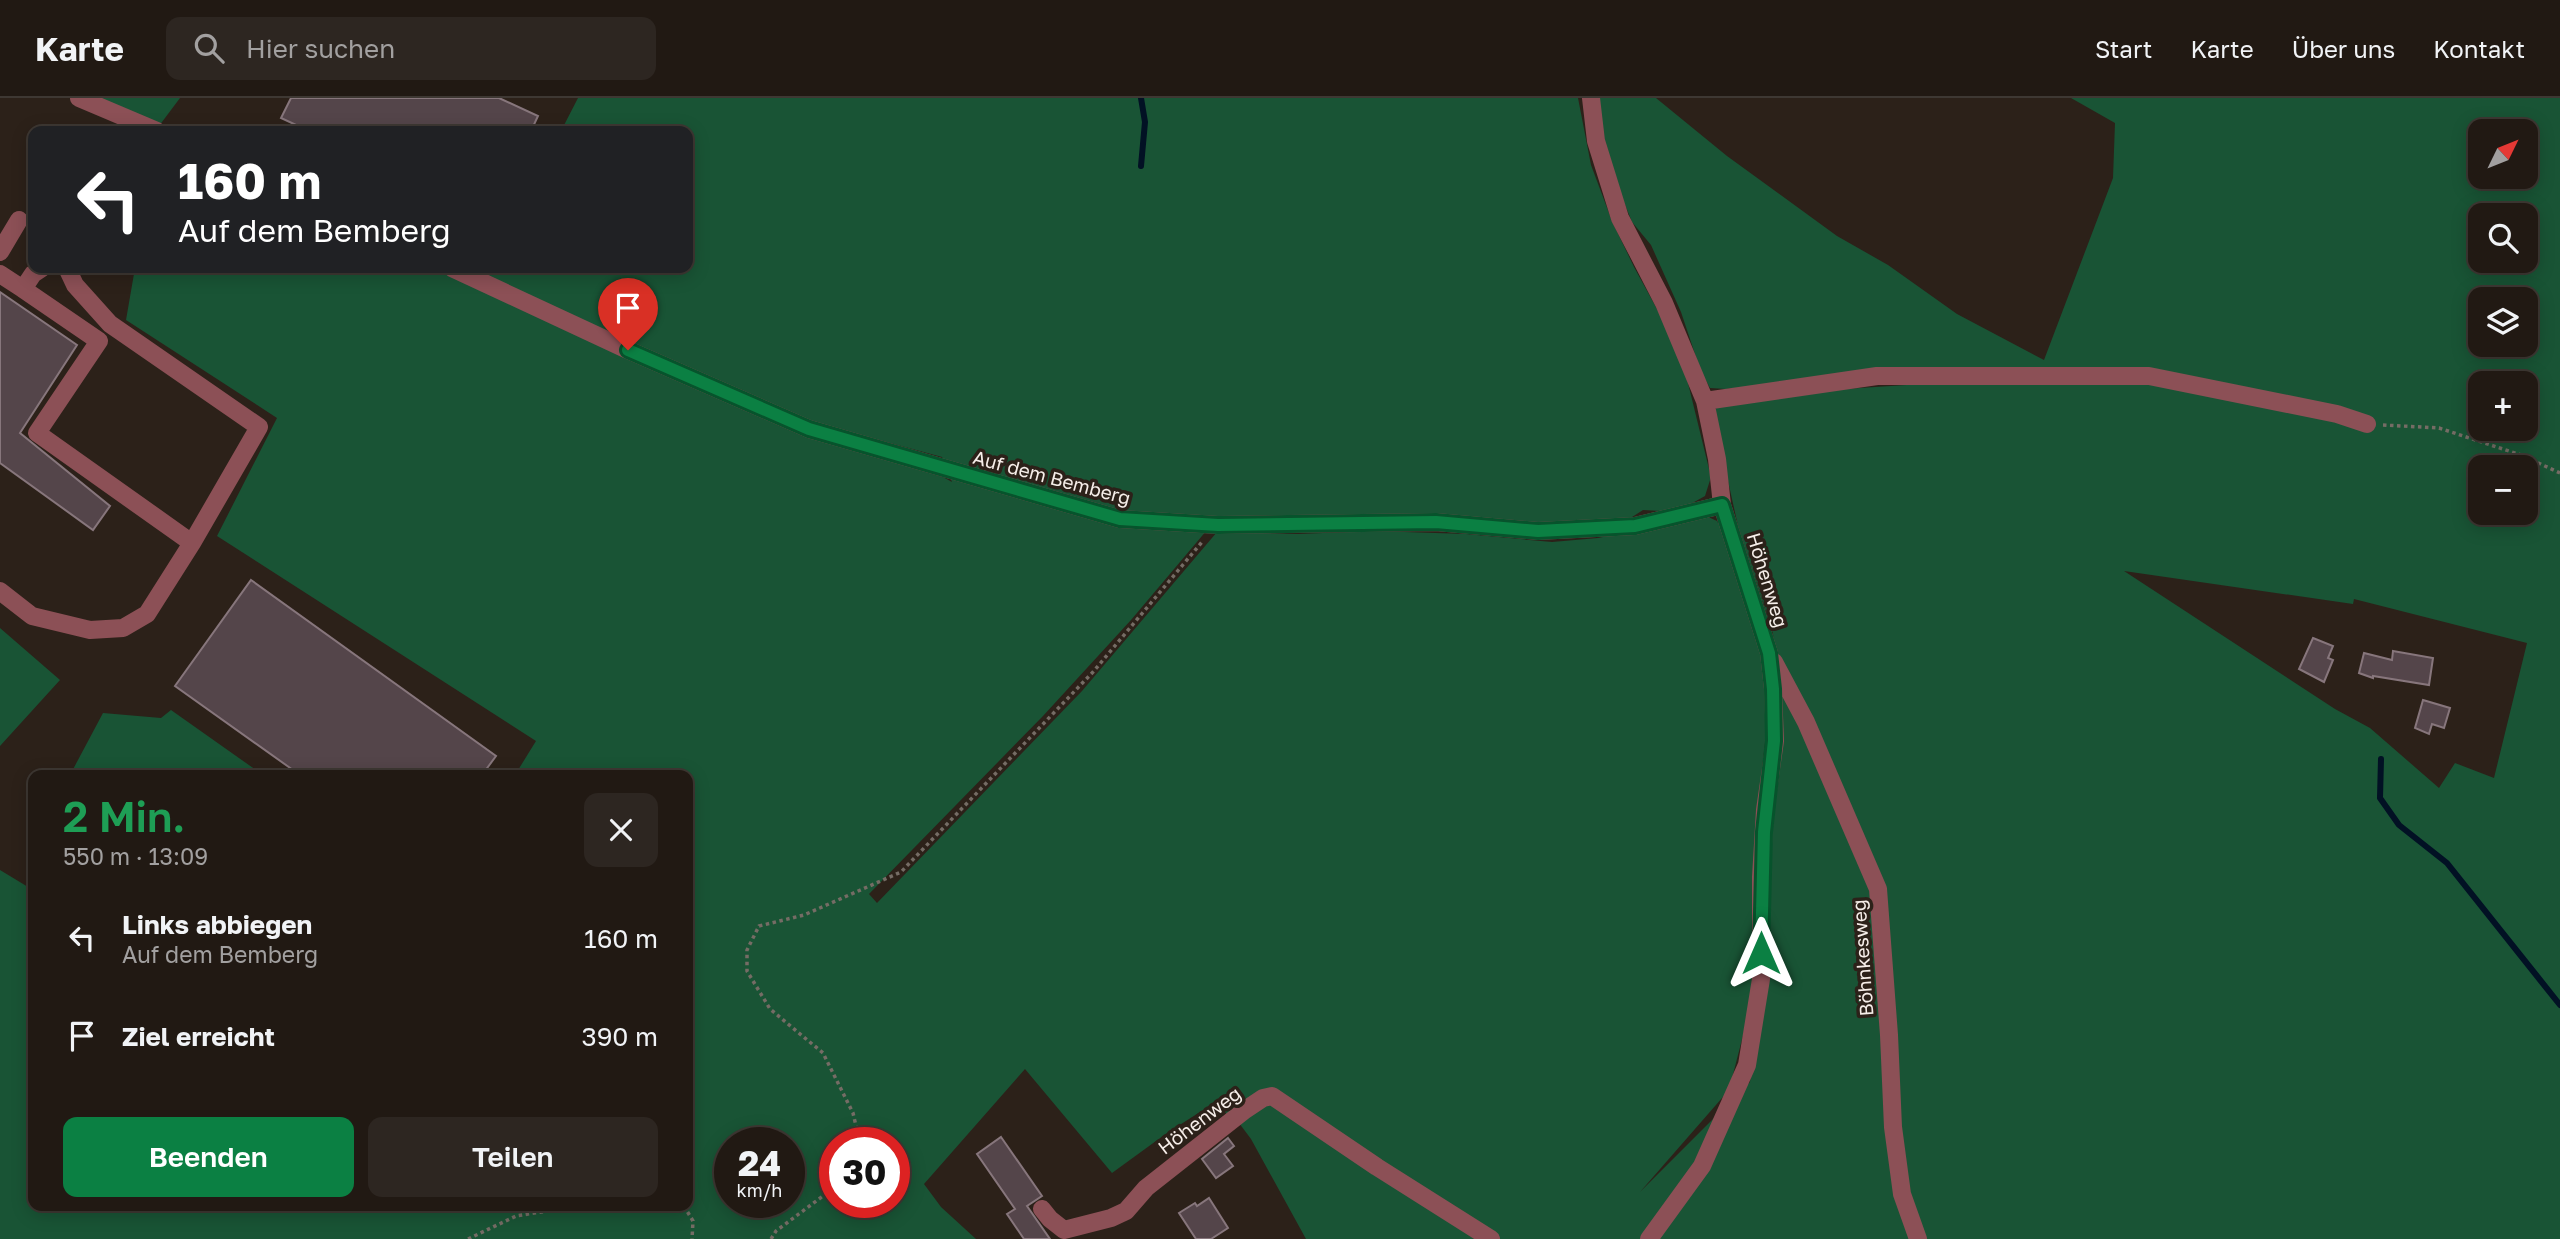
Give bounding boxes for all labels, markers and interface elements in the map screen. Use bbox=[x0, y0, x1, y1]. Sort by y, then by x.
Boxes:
search box bbox=[166, 17, 656, 80]
text: Karte bbox=[35, 29, 124, 68]
icon: search bbox=[190, 29, 228, 67]
text: Hier suchen bbox=[246, 33, 395, 64]
text: Start bbox=[2095, 34, 2152, 63]
text: Karte bbox=[2190, 34, 2254, 63]
text: Über uns bbox=[2292, 34, 2395, 63]
text: Kontakt bbox=[2433, 34, 2525, 63]
north arrow bbox=[2468, 119, 2538, 189]
map controls bbox=[2468, 119, 2538, 525]
text: 160 m bbox=[178, 151, 321, 210]
icon: left bbox=[63, 154, 154, 245]
button: search bbox=[2468, 203, 2538, 273]
text: Auf dem Bemberg bbox=[178, 211, 451, 249]
pin bbox=[598, 278, 658, 350]
button: layers bbox=[2468, 287, 2538, 357]
icon: arrive bbox=[609, 289, 647, 327]
button: + bbox=[2468, 371, 2538, 441]
street label: Auf dem Bemberg bbox=[971, 445, 1133, 509]
button: − bbox=[2468, 455, 2538, 525]
street label: Höhenweg bbox=[1743, 530, 1793, 630]
text: 2 Min. bbox=[63, 791, 185, 841]
button: close bbox=[584, 793, 658, 867]
text: 550 m · 13:09 bbox=[63, 842, 208, 870]
street label: Böhnkesweg bbox=[1846, 899, 1878, 1017]
text: Links abbiegen bbox=[122, 909, 312, 940]
position arrow bbox=[1724, 916, 1798, 990]
icon: left bbox=[63, 919, 101, 957]
text: 160 m bbox=[584, 923, 658, 954]
text: Auf dem Bemberg bbox=[122, 940, 318, 968]
icon: arrive bbox=[63, 1017, 101, 1055]
text: Ziel erreicht bbox=[122, 1021, 275, 1052]
text: 390 m bbox=[581, 1021, 658, 1052]
street label: Höhenweg bbox=[1153, 1081, 1245, 1159]
button: Beenden bbox=[63, 1117, 354, 1197]
button: Teilen bbox=[368, 1117, 658, 1197]
speed limit sign: 30 bbox=[819, 1127, 910, 1218]
text: 24 bbox=[738, 1142, 781, 1184]
text: km/h bbox=[737, 1179, 782, 1201]

